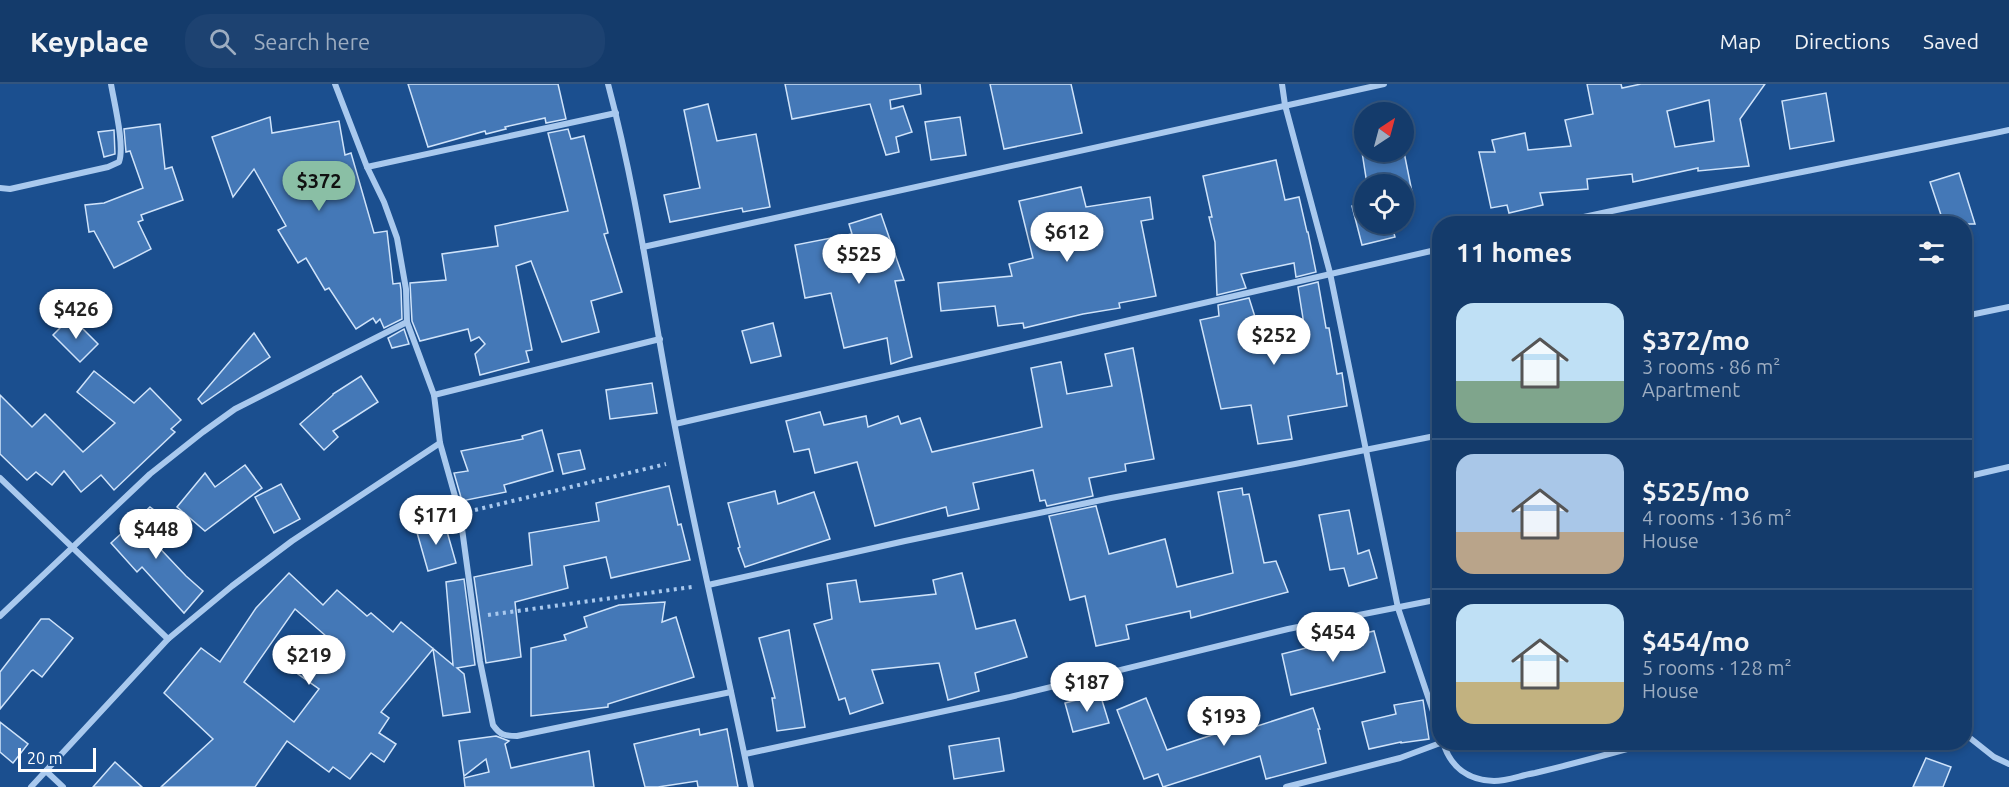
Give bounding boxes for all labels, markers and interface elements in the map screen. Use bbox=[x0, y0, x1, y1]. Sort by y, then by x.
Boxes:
search box bbox=[185, 14, 605, 68]
icon: search bbox=[206, 25, 239, 58]
text: Keyplace bbox=[30, 26, 149, 57]
text: Search here bbox=[254, 29, 370, 54]
text: Map bbox=[1720, 29, 1761, 53]
text: Directions bbox=[1794, 29, 1890, 53]
text: Saved bbox=[1923, 29, 1979, 53]
north arrow bbox=[1354, 102, 1414, 162]
map controls bbox=[1354, 102, 1414, 234]
pin: $372 bbox=[283, 161, 355, 212]
text: $372 bbox=[296, 169, 342, 192]
button: locate bbox=[1354, 174, 1414, 234]
pin: $612 bbox=[1031, 212, 1103, 263]
text: $612 bbox=[1044, 220, 1090, 243]
pin: $525 bbox=[823, 234, 895, 285]
icon: filters bbox=[1915, 236, 1948, 269]
text: 11 homes bbox=[1456, 238, 1572, 267]
text: $525 bbox=[836, 242, 882, 265]
pin: $426 bbox=[40, 289, 112, 340]
text: $426 bbox=[53, 297, 99, 320]
pin: $252 bbox=[1238, 315, 1310, 366]
text: $252 bbox=[1251, 323, 1297, 346]
text: $372/mo bbox=[1642, 326, 1750, 355]
icon: home bbox=[1504, 327, 1576, 399]
text: 3 rooms · 86 m² bbox=[1642, 355, 1780, 378]
text: Apartment bbox=[1642, 378, 1740, 401]
text: $525/mo bbox=[1642, 477, 1750, 506]
icon: home bbox=[1504, 478, 1576, 550]
pin: $171 bbox=[400, 495, 472, 546]
text: $171 bbox=[413, 503, 459, 526]
text: 4 rooms · 136 m² bbox=[1642, 506, 1792, 529]
pin: $448 bbox=[120, 509, 192, 560]
text: $448 bbox=[133, 517, 179, 540]
text: House bbox=[1642, 529, 1699, 552]
pin: $454 bbox=[1297, 612, 1369, 663]
text: $454 bbox=[1310, 620, 1356, 643]
text: $454/mo bbox=[1642, 627, 1750, 656]
icon: home bbox=[1504, 628, 1576, 700]
pin: $219 bbox=[273, 635, 345, 686]
text: $219 bbox=[286, 643, 332, 666]
text: 5 rooms · 128 m² bbox=[1642, 656, 1792, 679]
pin: $187 bbox=[1051, 662, 1123, 713]
text: $187 bbox=[1064, 670, 1110, 693]
text: House bbox=[1642, 679, 1699, 702]
pin: $193 bbox=[1188, 696, 1260, 747]
text: $193 bbox=[1201, 704, 1247, 727]
scale bar bbox=[18, 745, 96, 772]
text: 20 m bbox=[27, 749, 63, 767]

